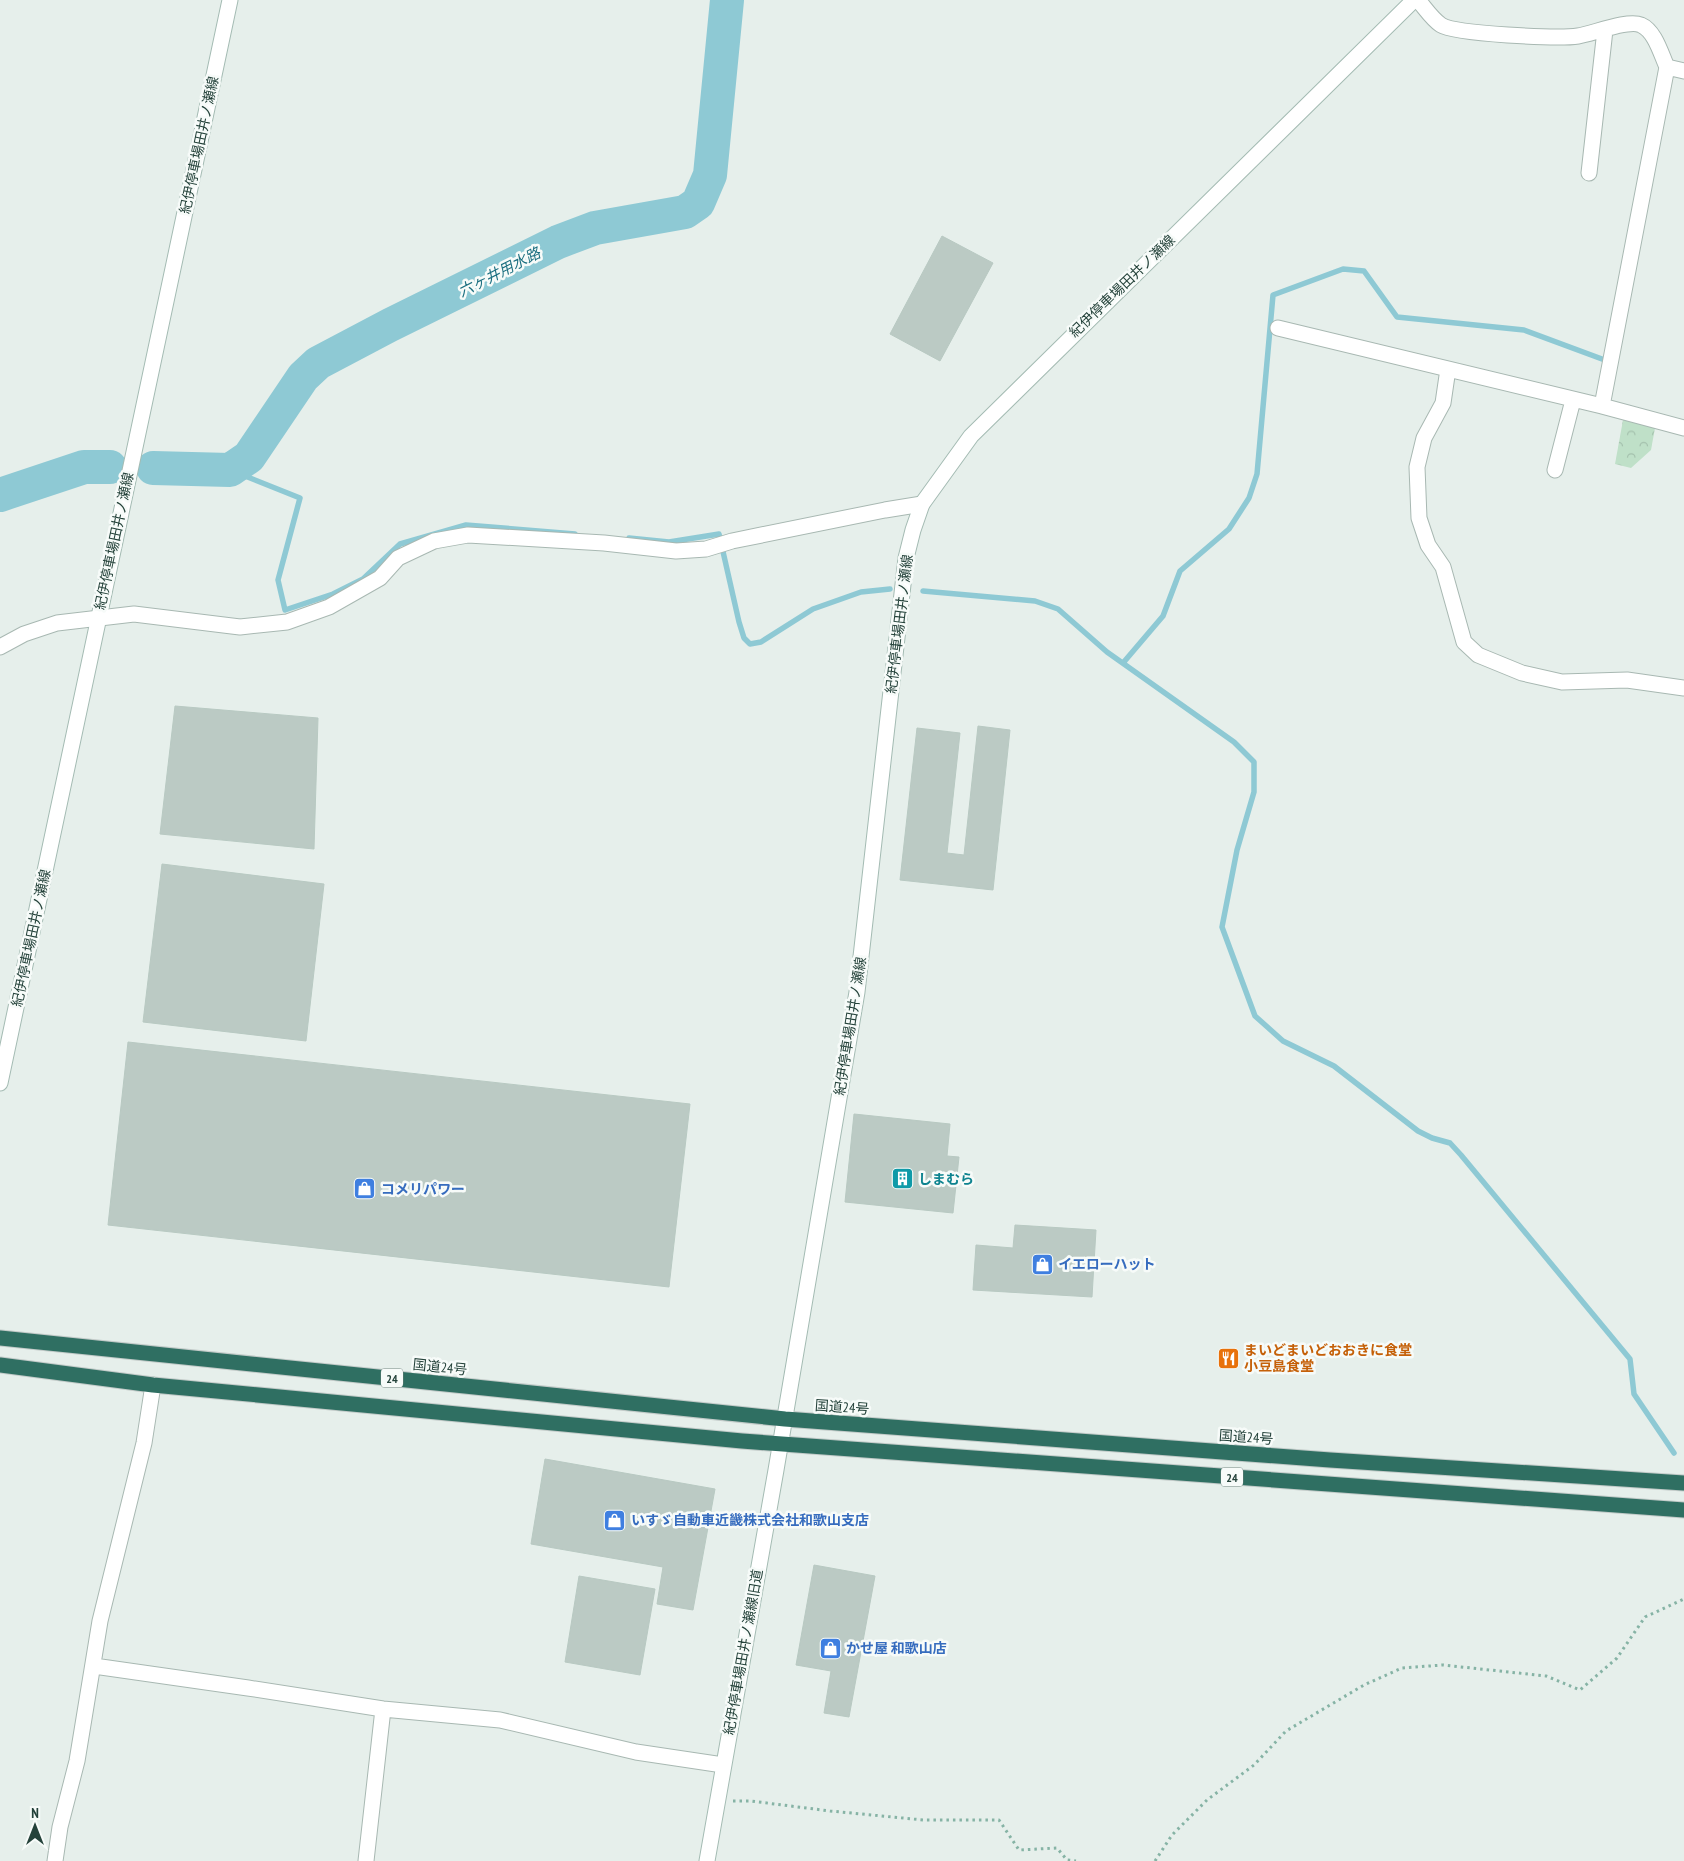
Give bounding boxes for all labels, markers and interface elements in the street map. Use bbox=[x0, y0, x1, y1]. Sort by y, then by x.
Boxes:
street label: 紀伊停車場田井ノ瀬線 bbox=[176, 75, 222, 215]
street label: 紀伊停車場田井ノ瀬線 bbox=[1065, 231, 1179, 341]
water label: 六ヶ井用水路 bbox=[455, 242, 545, 301]
street label: 紀伊停車場田井ノ瀬線 bbox=[91, 471, 137, 611]
street label: 紀伊停車場田井ノ瀬線 bbox=[882, 553, 916, 695]
street label: 紀伊停車場田井ノ瀬線 bbox=[8, 868, 54, 1008]
street label: 紀伊停車場田井ノ瀬線 bbox=[830, 955, 870, 1097]
building icon: しまむら bbox=[890, 1167, 914, 1191]
place label: しまむら bbox=[918, 1170, 974, 1188]
shop icon: コメリパワー bbox=[353, 1177, 377, 1201]
place label: コメリパワー bbox=[381, 1180, 465, 1198]
shop icon: イエローハット bbox=[1030, 1252, 1054, 1276]
place label: イエローハット bbox=[1058, 1255, 1156, 1273]
place label: まいどまいどおおきに食堂 小豆島食堂 bbox=[1244, 1341, 1412, 1375]
restaurant icon: まいどまいどおおきに食堂 小豆島食堂 bbox=[1216, 1346, 1240, 1370]
street label: 国道24号 bbox=[412, 1355, 468, 1379]
road number: 24 bbox=[381, 1369, 403, 1388]
street label: 国道24号 bbox=[814, 1396, 870, 1418]
street label: 国道24号 bbox=[1218, 1426, 1274, 1448]
road number: 24 bbox=[1221, 1468, 1243, 1486]
shop icon: いすゞ自動車近畿株式会社和歌山支店 bbox=[603, 1508, 627, 1532]
place label: いすゞ自動車近畿株式会社和歌山支店 bbox=[631, 1511, 869, 1529]
street label: 紀伊停車場田井ノ瀬線旧道 bbox=[720, 1568, 766, 1736]
shop icon: かせ屋 和歌山店 bbox=[818, 1636, 842, 1660]
place label: かせ屋 和歌山店 bbox=[846, 1639, 947, 1657]
north arrow bbox=[10, 1801, 60, 1851]
text: N bbox=[31, 1804, 39, 1822]

